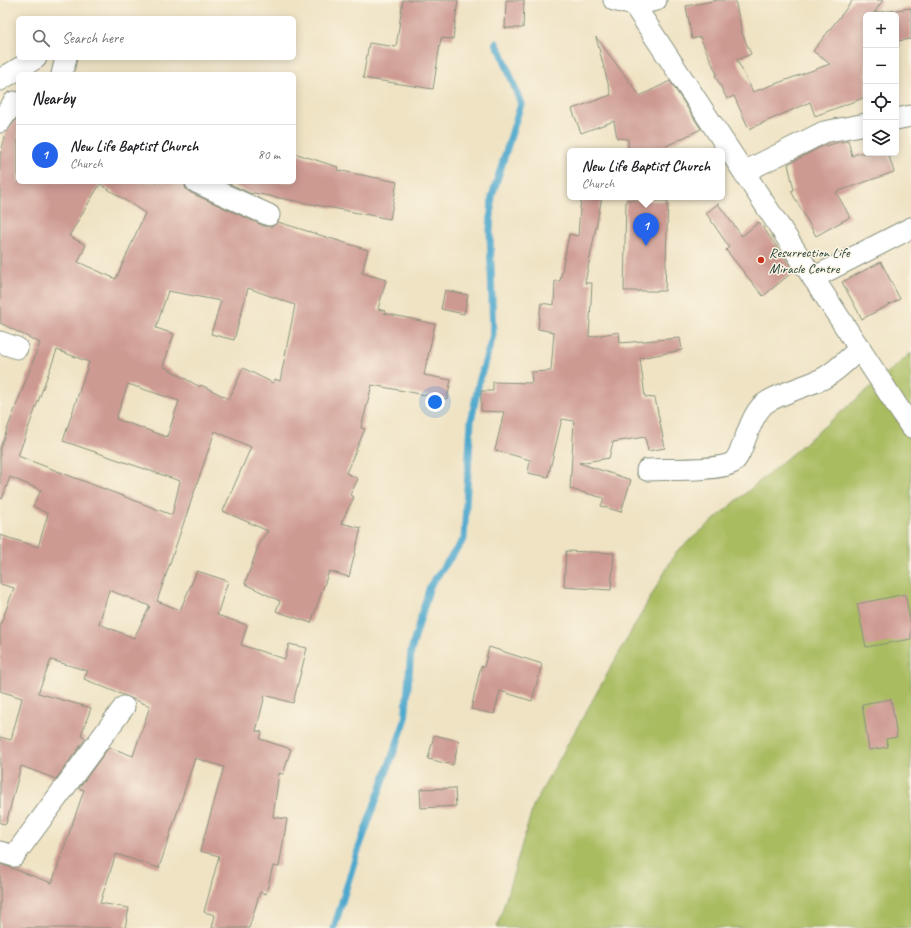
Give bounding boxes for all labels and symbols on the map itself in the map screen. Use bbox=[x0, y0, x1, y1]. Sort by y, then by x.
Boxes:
pin: 1 bbox=[633, 213, 659, 246]
place label: Resurrection Life Miracle Centre bbox=[769, 244, 851, 277]
marker: Resurrection Life Miracle Centre bbox=[756, 255, 766, 265]
your location bbox=[425, 392, 445, 412]

